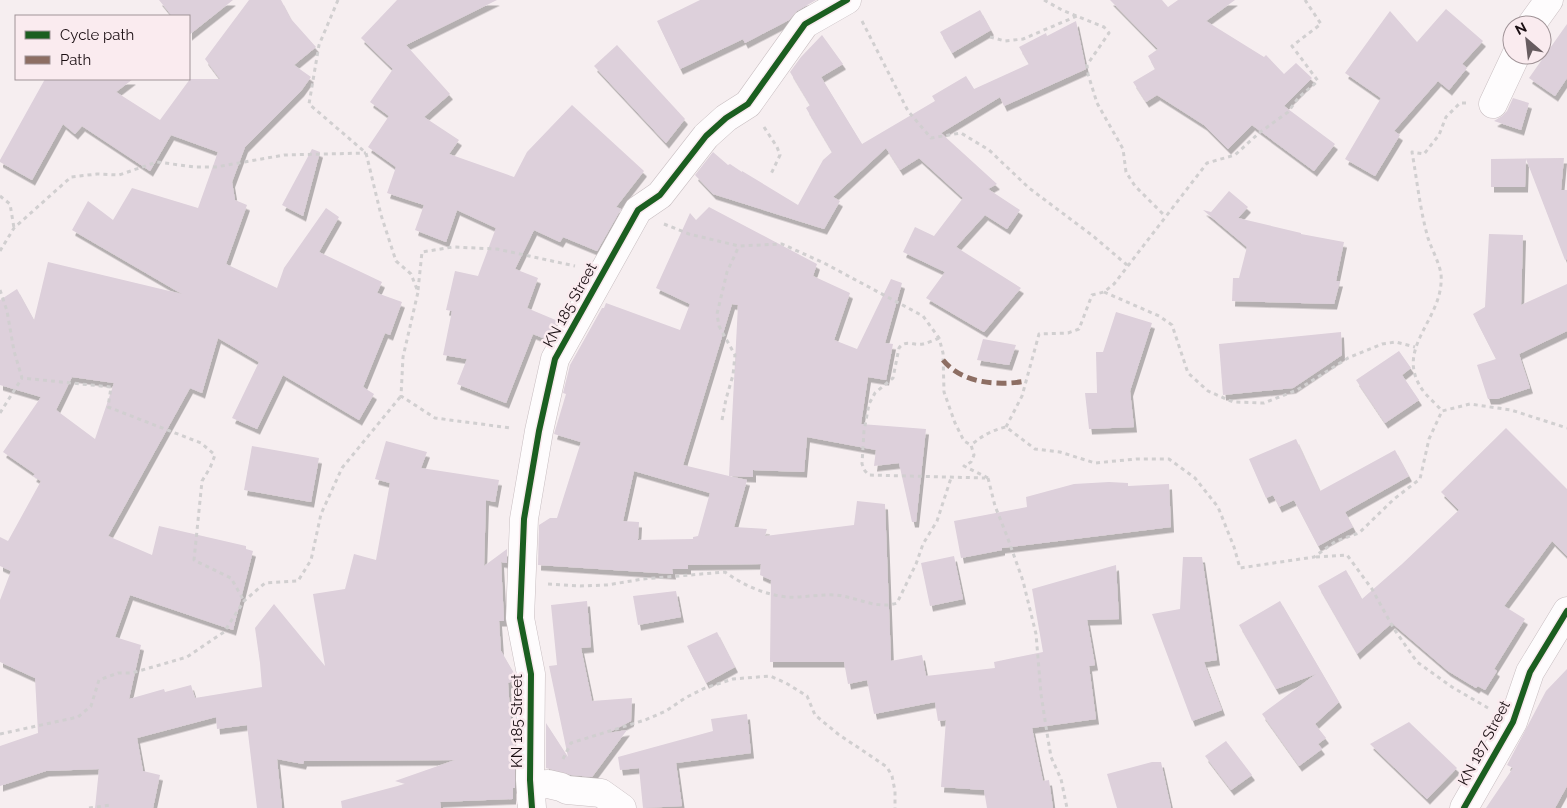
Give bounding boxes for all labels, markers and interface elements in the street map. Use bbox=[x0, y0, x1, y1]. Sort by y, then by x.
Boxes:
legend bbox=[15, 15, 190, 80]
north arrow bbox=[1502, 15, 1552, 65]
text: N bbox=[1512, 19, 1529, 38]
text: Cycle path bbox=[60, 26, 134, 44]
text: Path bbox=[60, 51, 91, 69]
street label: KN 185 Street bbox=[539, 260, 601, 350]
street label: KN 185 Street bbox=[508, 674, 526, 768]
street label: KN 187 Street bbox=[1454, 697, 1514, 789]

